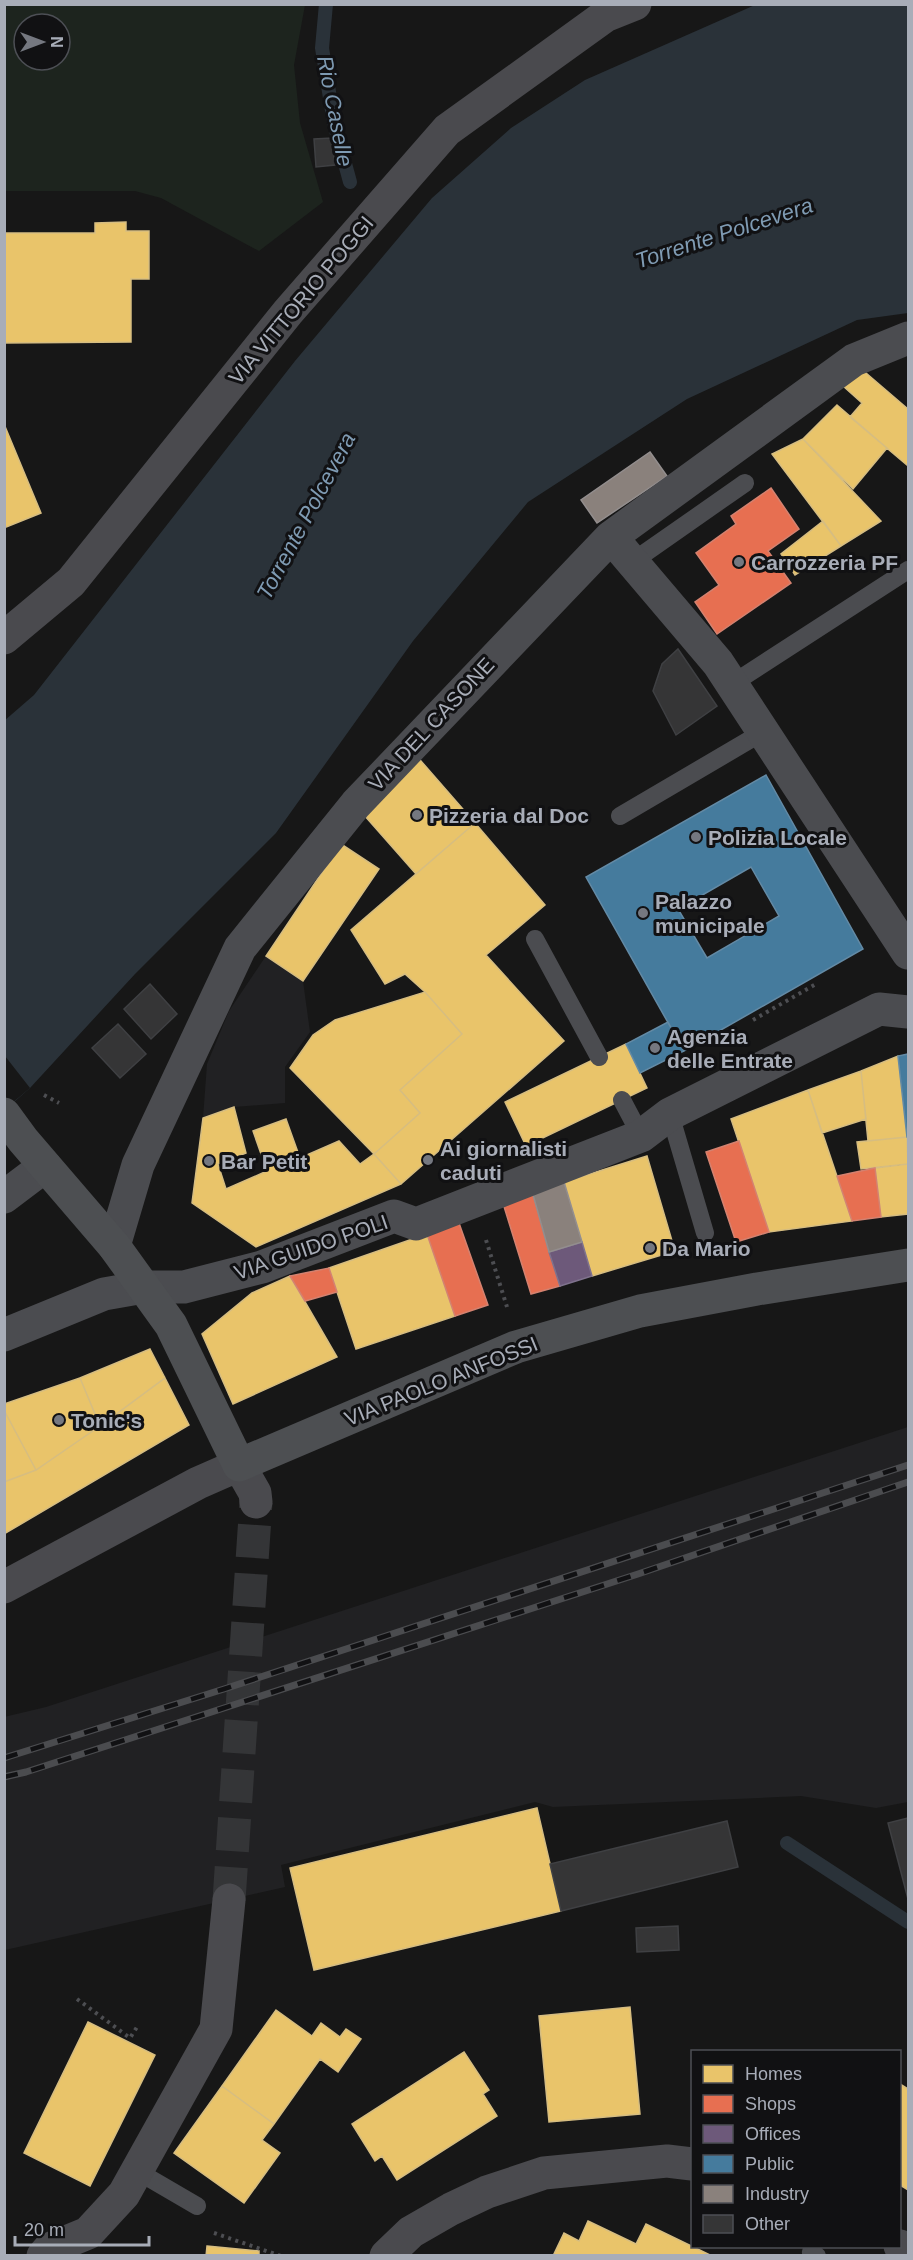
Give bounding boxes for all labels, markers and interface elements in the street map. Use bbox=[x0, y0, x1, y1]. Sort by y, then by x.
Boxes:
north arrow bbox=[12, 12, 72, 72]
text: N bbox=[48, 36, 65, 48]
water label: Rio Caselle bbox=[312, 53, 358, 169]
water label: Torrente Polcevera bbox=[632, 193, 816, 273]
street label: VIA VITTORIO POGGI bbox=[224, 211, 378, 389]
water label: Torrente Polcevera bbox=[252, 428, 360, 604]
place label: Carrozzeria PF bbox=[751, 551, 898, 574]
marker: Carrozzeria PF bbox=[732, 555, 746, 569]
street label: VIA DEL CASONE bbox=[364, 653, 498, 795]
place label: Pizzeria dal Doc bbox=[429, 804, 589, 827]
marker: Pizzeria dal Doc bbox=[410, 808, 424, 822]
place label: Polizia Locale bbox=[708, 826, 847, 849]
marker: Polizia Locale bbox=[689, 830, 703, 844]
place label: Palazzo municipale bbox=[655, 890, 765, 937]
marker: Palazzo municipale bbox=[636, 906, 650, 920]
place label: Agenzia delle Entrate bbox=[667, 1025, 793, 1072]
marker: Agenzia delle Entrate bbox=[648, 1041, 662, 1055]
place label: Ai giornalisti caduti bbox=[440, 1137, 567, 1184]
place label: Bar Petit bbox=[221, 1150, 307, 1173]
marker: Ai giornalisti caduti bbox=[421, 1153, 435, 1167]
marker: Bar Petit bbox=[202, 1154, 216, 1168]
street label: VIA GUIDO POLI bbox=[231, 1210, 391, 1284]
place label: Da Mario bbox=[662, 1237, 751, 1260]
marker: Da Mario bbox=[643, 1241, 657, 1255]
street label: VIA PAOLO ANFOSSI bbox=[341, 1332, 541, 1430]
place label: Tonic's bbox=[71, 1409, 142, 1432]
marker: Tonic's bbox=[52, 1413, 66, 1427]
legend bbox=[691, 2050, 901, 2248]
text: Homes bbox=[745, 2064, 802, 2084]
text: Shops bbox=[745, 2094, 796, 2114]
text: Offices bbox=[745, 2124, 801, 2144]
text: Public bbox=[745, 2154, 794, 2174]
text: Industry bbox=[745, 2184, 809, 2204]
scale bar bbox=[15, 2209, 148, 2247]
text: Other bbox=[745, 2214, 790, 2234]
text: 20 m bbox=[24, 2220, 64, 2240]

